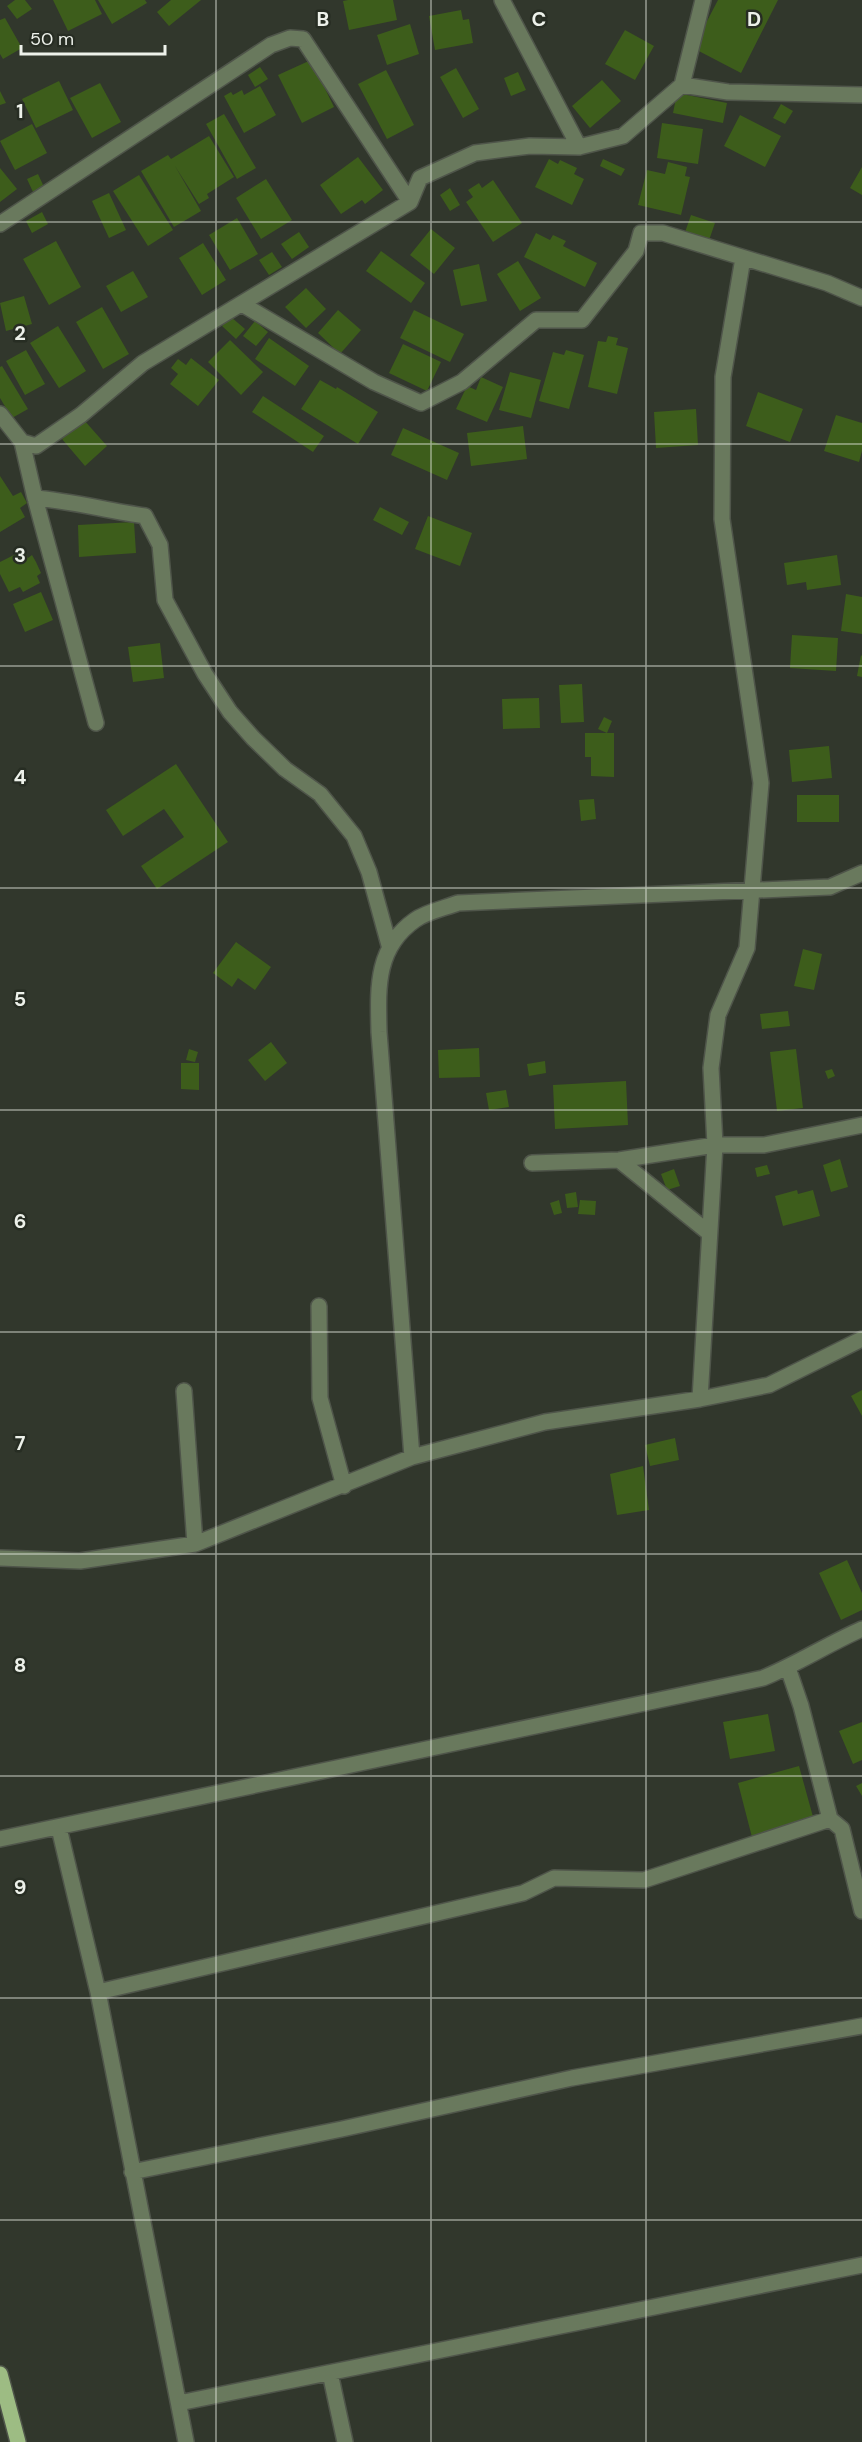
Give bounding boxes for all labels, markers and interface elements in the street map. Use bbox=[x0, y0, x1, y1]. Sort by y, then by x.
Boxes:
text: B bbox=[317, 6, 329, 32]
text: C bbox=[532, 6, 546, 32]
text: D bbox=[747, 6, 761, 32]
scale bar bbox=[21, 18, 165, 56]
text: 50 m bbox=[30, 27, 74, 51]
text: 1 bbox=[16, 98, 24, 124]
text: 2 bbox=[14, 320, 26, 346]
text: 3 bbox=[14, 542, 26, 568]
text: 4 bbox=[14, 764, 27, 790]
text: 5 bbox=[14, 986, 26, 1012]
text: 6 bbox=[14, 1208, 26, 1234]
text: 7 bbox=[15, 1430, 26, 1456]
text: 8 bbox=[14, 1652, 26, 1678]
text: 9 bbox=[14, 1874, 26, 1900]

